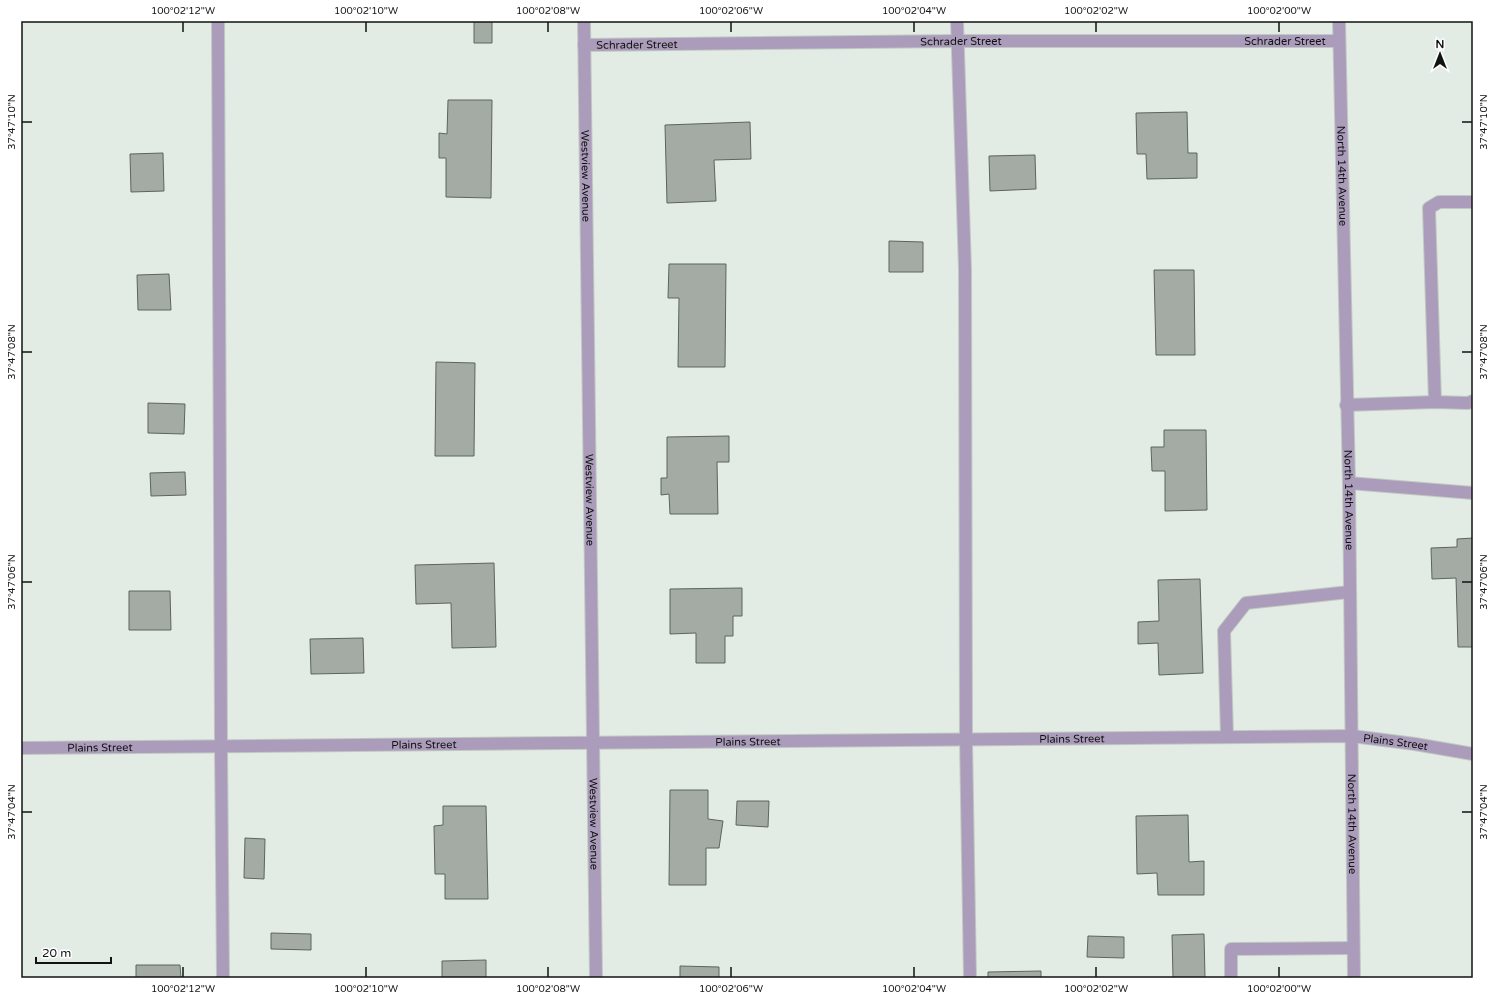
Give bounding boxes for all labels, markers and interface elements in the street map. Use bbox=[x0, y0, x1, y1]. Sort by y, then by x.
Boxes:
text: 100°02'12"W bbox=[151, 5, 215, 17]
text: 100°02'10"W bbox=[334, 5, 398, 17]
text: 100°02'08"W bbox=[516, 5, 580, 17]
text: 100°02'06"W bbox=[699, 5, 763, 17]
text: 100°02'04"W bbox=[882, 5, 946, 17]
text: 100°02'02"W bbox=[1064, 5, 1128, 17]
text: 100°02'00"W bbox=[1247, 5, 1311, 17]
north arrow bbox=[1420, 34, 1460, 74]
street label: Schrader Street bbox=[920, 35, 1002, 48]
street label: Schrader Street bbox=[1244, 35, 1326, 48]
street label: Schrader Street bbox=[596, 38, 678, 52]
text: N bbox=[1436, 38, 1444, 51]
text: 37°47'10"N bbox=[6, 94, 18, 150]
text: 37°47'10"N bbox=[1478, 94, 1490, 150]
street label: North 14th Avenue bbox=[1334, 126, 1349, 226]
street label: Westview Avenue bbox=[578, 130, 593, 222]
text: 37°47'08"N bbox=[6, 324, 18, 380]
text: 37°47'08"N bbox=[1478, 324, 1490, 380]
street label: North 14th Avenue bbox=[1341, 450, 1356, 550]
street label: Westview Avenue bbox=[582, 454, 597, 546]
text: 37°47'06"N bbox=[6, 554, 18, 610]
text: 37°47'06"N bbox=[1478, 554, 1490, 610]
street label: Plains Street bbox=[1362, 731, 1429, 753]
street label: Plains Street bbox=[1039, 732, 1105, 746]
street label: Plains Street bbox=[715, 735, 781, 749]
street label: Plains Street bbox=[391, 738, 457, 752]
street label: Plains Street bbox=[67, 741, 133, 755]
street label: North 14th Avenue bbox=[1345, 774, 1359, 874]
street label: Westview Avenue bbox=[586, 778, 601, 870]
text: 37°47'04"N bbox=[6, 784, 18, 840]
text: 37°47'04"N bbox=[1478, 784, 1490, 840]
scale bar bbox=[36, 939, 111, 965]
text: 20 m bbox=[42, 946, 71, 960]
text: 100°02'12"W bbox=[151, 983, 215, 995]
text: 100°02'10"W bbox=[334, 983, 398, 995]
text: 100°02'08"W bbox=[516, 983, 580, 995]
text: 100°02'06"W bbox=[699, 983, 763, 995]
text: 100°02'04"W bbox=[882, 983, 946, 995]
text: 100°02'02"W bbox=[1064, 983, 1128, 995]
text: 100°02'00"W bbox=[1247, 983, 1311, 995]

